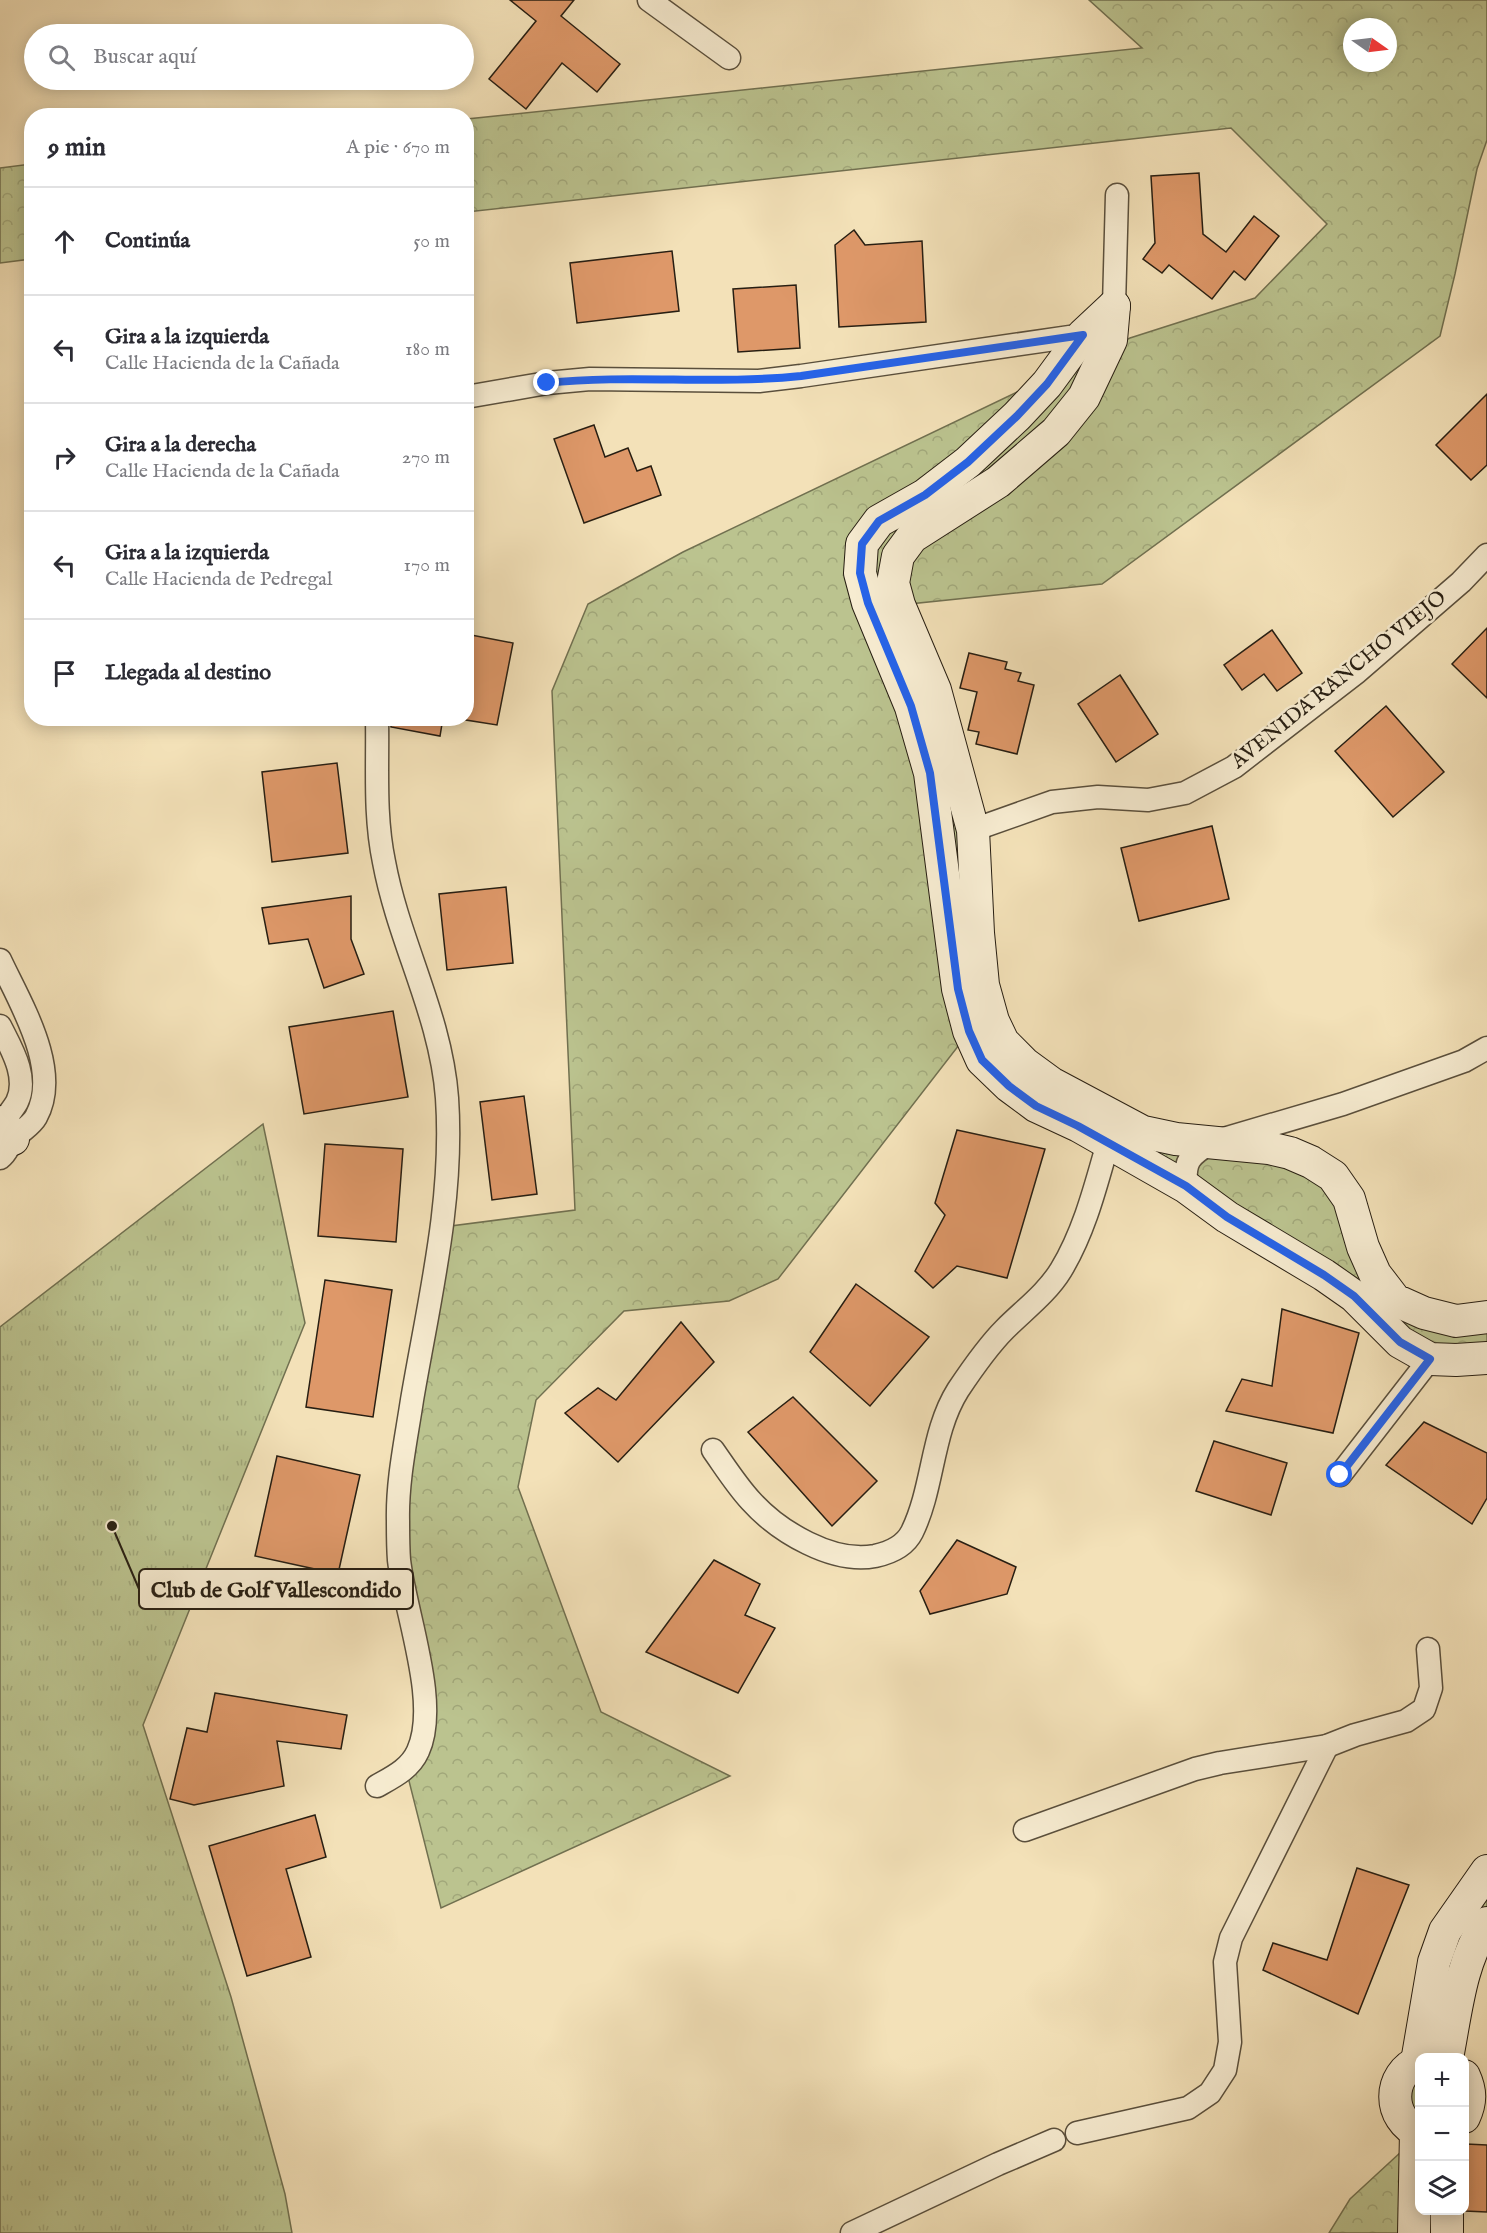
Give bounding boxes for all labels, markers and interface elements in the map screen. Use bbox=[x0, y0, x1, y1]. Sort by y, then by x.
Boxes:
north arrow bbox=[1343, 18, 1397, 72]
search box bbox=[24, 24, 474, 90]
icon: search bbox=[45, 41, 78, 74]
text: Buscar aquí bbox=[93, 43, 196, 71]
text: 9 min bbox=[48, 131, 106, 164]
text: A pie · 670 m bbox=[346, 135, 450, 160]
icon: ahead bbox=[48, 225, 81, 258]
text: Continúa bbox=[105, 227, 190, 255]
text: 50 m bbox=[413, 229, 450, 254]
text: Gira a la izquierda bbox=[105, 323, 269, 351]
icon: left bbox=[48, 333, 81, 366]
text: 180 m bbox=[405, 337, 450, 362]
text: Calle Hacienda de la Cañada bbox=[105, 351, 340, 376]
route end bbox=[533, 369, 559, 395]
text: Gira a la derecha bbox=[105, 431, 256, 459]
icon: right bbox=[48, 441, 81, 474]
text: 270 m bbox=[402, 445, 450, 470]
text: Calle Hacienda de la Cañada bbox=[105, 459, 340, 484]
text: Gira a la izquierda bbox=[105, 539, 269, 567]
icon: left bbox=[48, 549, 81, 582]
text: 170 m bbox=[404, 553, 450, 578]
text: Calle Hacienda de Pedregal bbox=[105, 567, 332, 592]
street label: AVENIDA RANCHO VIEJO bbox=[1225, 585, 1452, 776]
icon: arrive bbox=[48, 657, 81, 690]
text: Llegada al destino bbox=[105, 659, 271, 687]
route start bbox=[1326, 1461, 1352, 1487]
callout: Club de Golf Vallescondido bbox=[139, 1569, 413, 1609]
text: Club de Golf Vallescondido bbox=[151, 1577, 401, 1605]
map controls bbox=[1415, 2053, 1469, 2215]
button: + bbox=[1415, 2053, 1469, 2107]
button: − bbox=[1415, 2107, 1469, 2161]
button: layers bbox=[1415, 2161, 1469, 2215]

